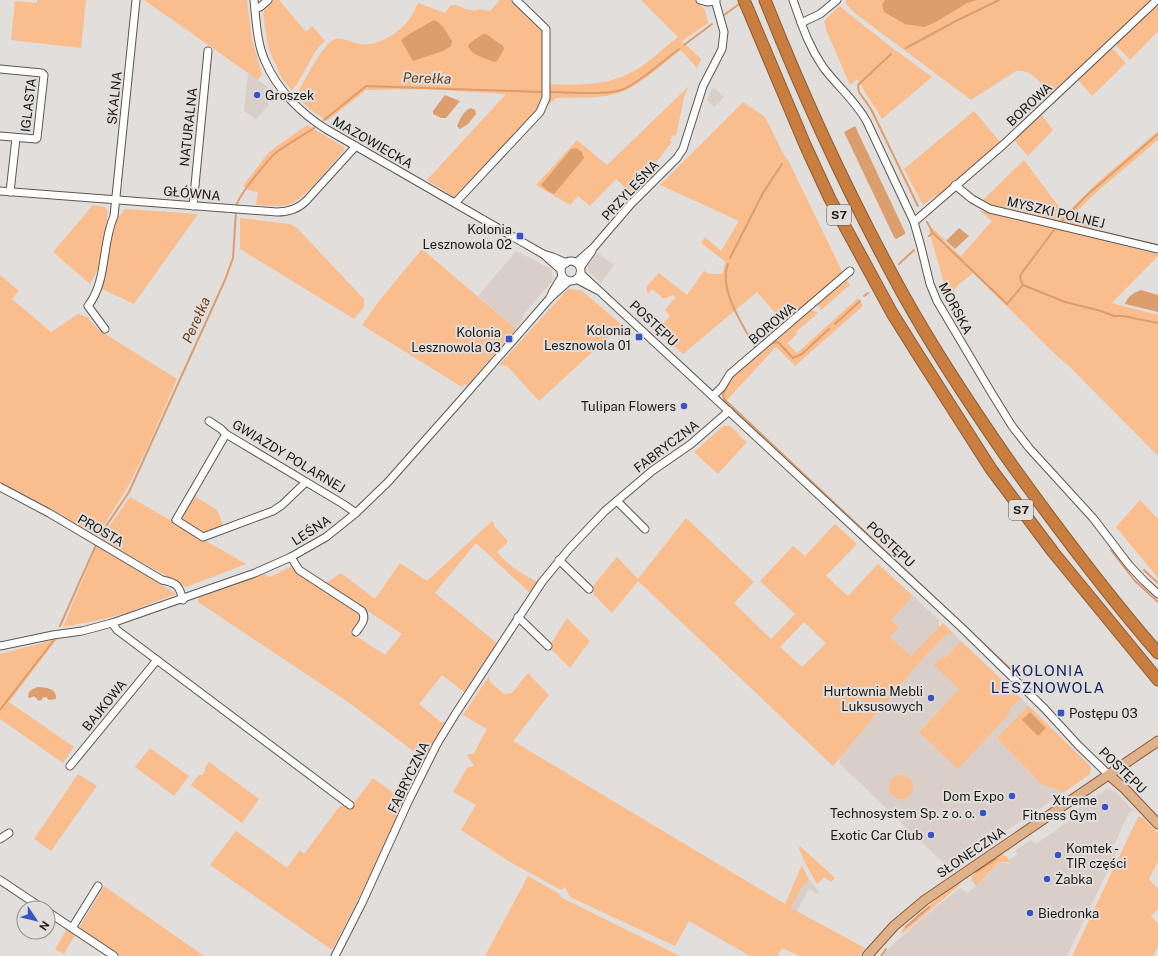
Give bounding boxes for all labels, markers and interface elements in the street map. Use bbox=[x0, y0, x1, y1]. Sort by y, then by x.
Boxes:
water label: Perełka bbox=[402, 69, 452, 87]
street label: SKALNA bbox=[104, 71, 125, 125]
street label: IGLASTA bbox=[18, 77, 39, 133]
street label: BOROWA bbox=[1004, 80, 1055, 129]
street label: NATURALNA bbox=[177, 87, 200, 167]
place label: Groszek bbox=[265, 88, 314, 103]
marker: Groszek bbox=[252, 90, 262, 100]
street label: MAZOWIECKA bbox=[330, 113, 415, 171]
street label: PRZYLEŚNA bbox=[598, 157, 662, 223]
street label: GŁÓWNA bbox=[163, 183, 221, 203]
street label: MYSZKI POLNEJ bbox=[1005, 194, 1106, 231]
road number: S7 bbox=[827, 205, 851, 225]
place label: Kolonia Lesznowola 02 bbox=[423, 222, 512, 252]
marker: Kolonia Lesznowola 02 bbox=[515, 231, 525, 241]
street label: MORSKA bbox=[936, 280, 975, 337]
water label: Perełka bbox=[179, 294, 213, 346]
street label: POSTĘPU bbox=[627, 298, 681, 349]
street label: BOROWA bbox=[746, 300, 799, 347]
place label: Kolonia Lesznowola 01 bbox=[544, 323, 631, 353]
place label: Kolonia Lesznowola 03 bbox=[411, 325, 501, 355]
marker: Kolonia Lesznowola 01 bbox=[634, 332, 644, 342]
marker: Kolonia Lesznowola 03 bbox=[504, 334, 514, 344]
place label: Tulipan Flowers bbox=[581, 399, 676, 414]
marker: Tulipan Flowers bbox=[679, 401, 689, 411]
street label: GWIAZDY POLARNEJ bbox=[230, 417, 348, 496]
street label: FABRYCZNA bbox=[631, 417, 702, 476]
road number: S7 bbox=[1009, 500, 1033, 520]
street label: PROSTA bbox=[75, 511, 126, 550]
street label: LEŚNA bbox=[288, 511, 334, 549]
street label: POSTĘPU bbox=[864, 519, 918, 570]
district label: KOLONIA LESZNOWOLA bbox=[991, 662, 1105, 696]
street label: BAJKOWA bbox=[79, 677, 130, 734]
place label: Hurtownia Mebli Luksusowych bbox=[824, 684, 923, 714]
marker: Hurtownia Mebli Luksusowych bbox=[926, 693, 936, 703]
place label: Postępu 03 bbox=[1069, 706, 1138, 721]
marker: Postępu 03 bbox=[1056, 708, 1066, 718]
street label: FABRYCZNA bbox=[385, 739, 432, 815]
street label: POSTĘPU bbox=[1096, 744, 1149, 796]
place label: Dom Expo bbox=[943, 789, 1004, 804]
marker: Dom Expo bbox=[1007, 791, 1017, 801]
place label: Xtreme Fitness Gym bbox=[1022, 793, 1097, 823]
marker: Xtreme Fitness Gym bbox=[1100, 802, 1110, 812]
place label: Technosystem Sp. z o. o. bbox=[830, 806, 975, 821]
marker: Technosystem Sp. z o. o. bbox=[978, 808, 988, 818]
street label: SŁONECZNA bbox=[934, 824, 1008, 881]
place label: Exotic Car Club bbox=[830, 828, 923, 843]
marker: Exotic Car Club bbox=[926, 830, 936, 840]
place label: Komtek - TIR części bbox=[1066, 841, 1126, 871]
marker: Komtek - TIR części bbox=[1053, 850, 1063, 860]
place label: Żabka bbox=[1055, 872, 1093, 887]
marker: Żabka bbox=[1042, 874, 1052, 884]
north arrow bbox=[16, 900, 56, 940]
place label: Biedronka bbox=[1038, 906, 1099, 921]
marker: Biedronka bbox=[1025, 908, 1035, 918]
text: N bbox=[37, 919, 52, 933]

